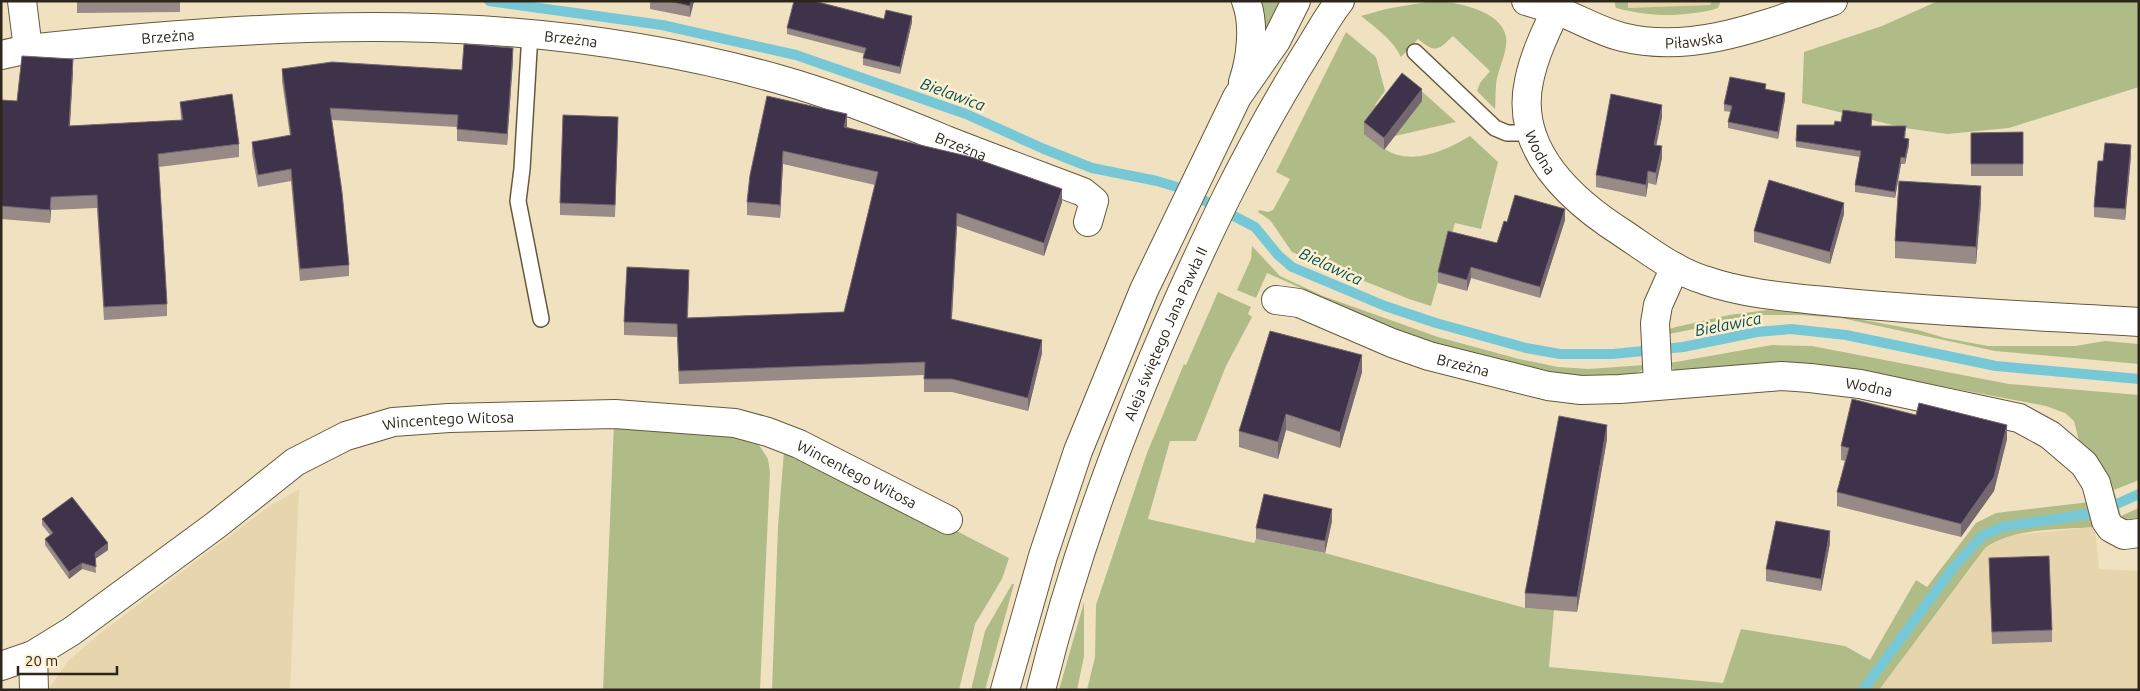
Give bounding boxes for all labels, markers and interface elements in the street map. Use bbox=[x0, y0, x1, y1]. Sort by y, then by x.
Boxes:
street label: Brzeżna bbox=[140, 25, 195, 47]
street label: Brzeżna bbox=[544, 27, 599, 50]
street label: Piławska bbox=[1665, 28, 1724, 51]
water label: Bielawica bbox=[918, 74, 988, 114]
street label: Brzeżna bbox=[933, 128, 989, 163]
street label: Wodna bbox=[1522, 128, 1559, 177]
street label: Aleja świętego Jana Pawła II bbox=[1120, 244, 1210, 423]
water label: Bielawica bbox=[1297, 244, 1366, 289]
water label: Bielawica bbox=[1693, 309, 1763, 339]
street label: Brzeżna bbox=[1435, 350, 1491, 379]
street label: Wodna bbox=[1845, 374, 1894, 399]
street label: Wincentego Witosa bbox=[380, 408, 514, 433]
street label: Wincentego Witosa bbox=[794, 436, 920, 511]
scale bar bbox=[18, 644, 116, 676]
text: 20 m bbox=[25, 652, 58, 669]

